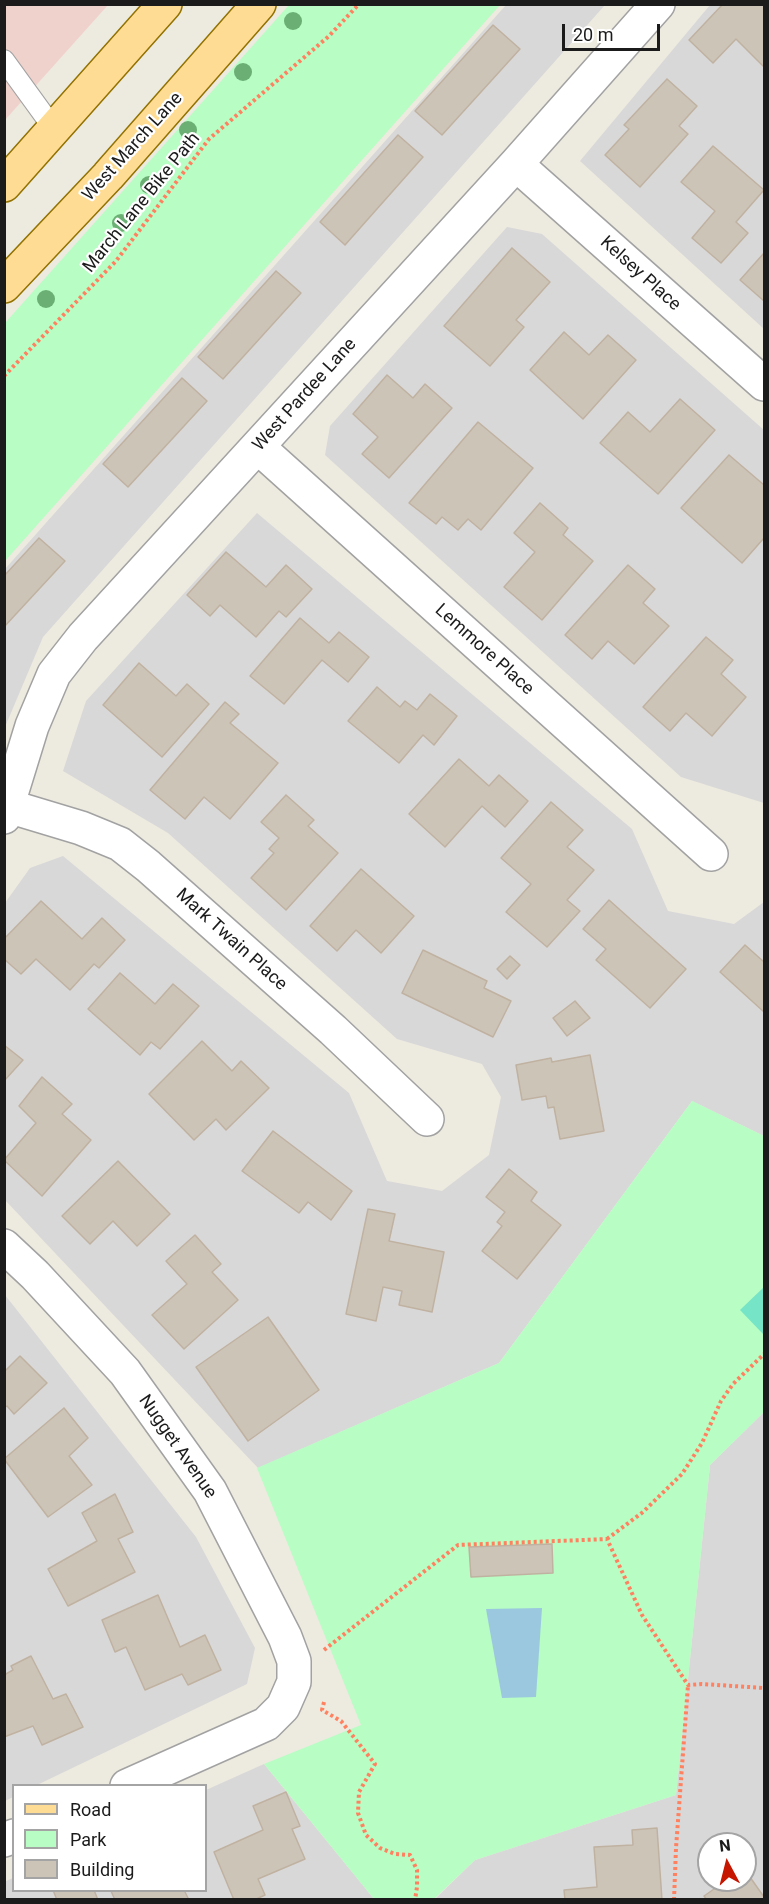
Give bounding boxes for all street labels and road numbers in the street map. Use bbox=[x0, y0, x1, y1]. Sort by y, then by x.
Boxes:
street label: West March Lane bbox=[78, 88, 188, 206]
street label: March Lane Bike Path bbox=[79, 129, 205, 277]
street label: Kelsey Place bbox=[595, 232, 685, 316]
street label: West Pardee Lane bbox=[249, 334, 361, 456]
street label: Lemmore Place bbox=[430, 600, 538, 700]
street label: Mark Twain Place bbox=[171, 884, 291, 996]
street label: Nugget Avenue bbox=[133, 1391, 221, 1503]

